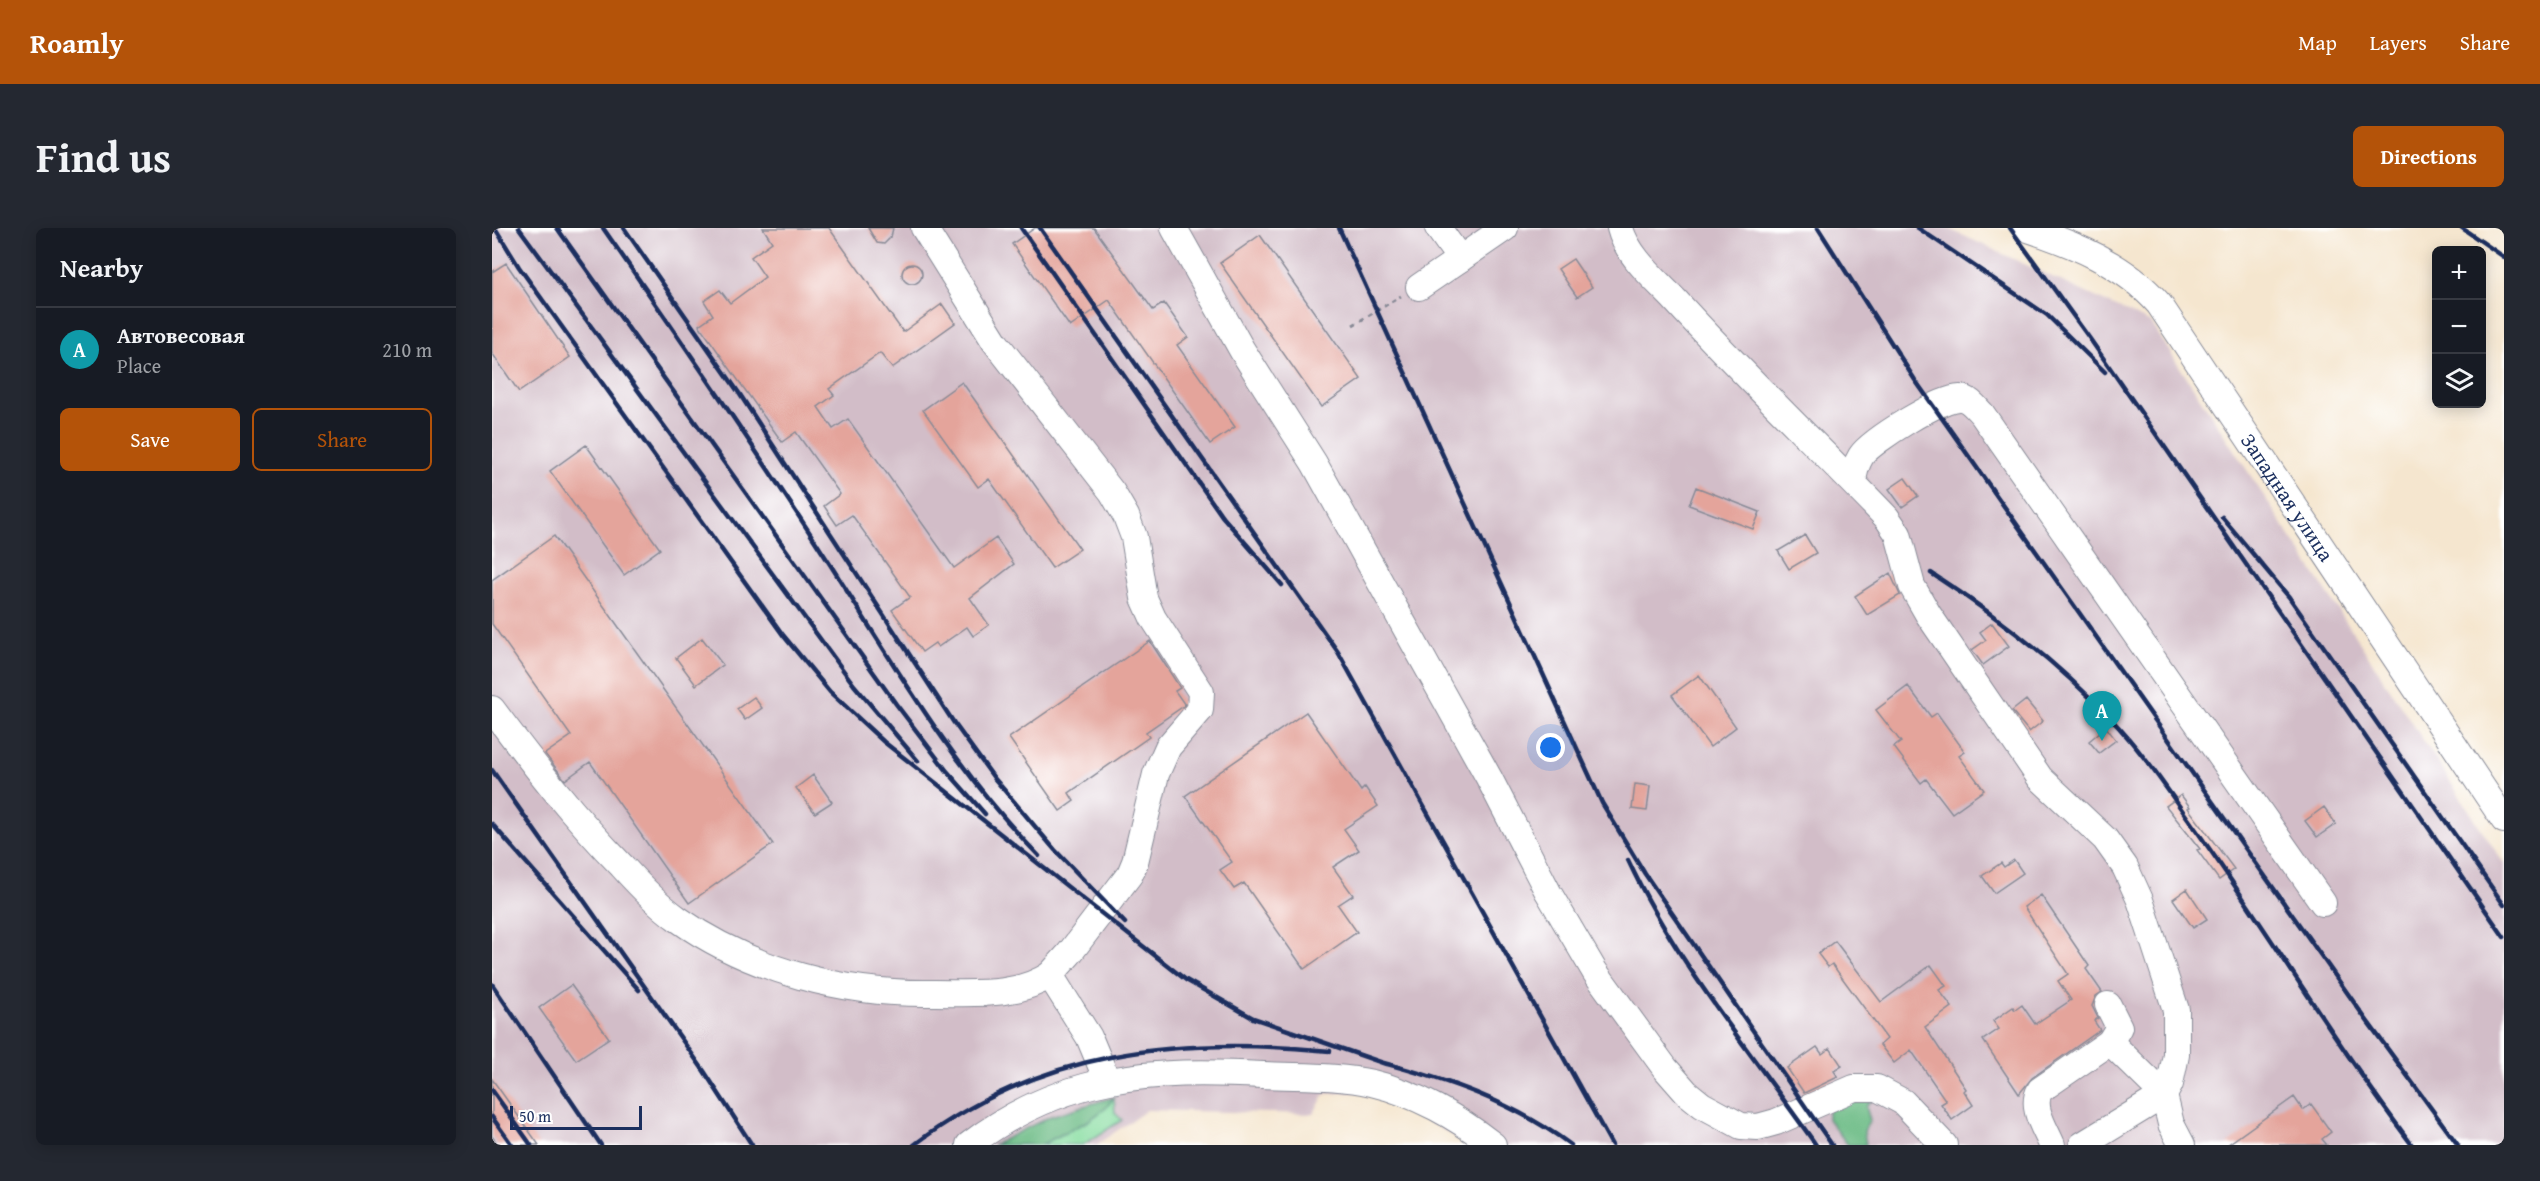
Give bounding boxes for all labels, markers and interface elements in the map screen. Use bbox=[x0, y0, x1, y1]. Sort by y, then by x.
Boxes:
text: Roamly bbox=[30, 22, 124, 63]
text: Map bbox=[2298, 27, 2337, 58]
text: Layers bbox=[2370, 27, 2427, 58]
text: Share bbox=[2460, 27, 2510, 58]
text: Find us bbox=[36, 126, 171, 187]
button: Directions bbox=[2353, 126, 2504, 187]
map controls bbox=[2432, 246, 2486, 408]
button: + bbox=[2432, 246, 2486, 300]
text: Nearby bbox=[60, 248, 143, 287]
button: − bbox=[2432, 300, 2486, 354]
text: Автовесовая bbox=[117, 319, 245, 351]
text: A bbox=[73, 335, 86, 364]
text: 210 m bbox=[382, 335, 432, 364]
text: Place bbox=[117, 351, 161, 380]
button: layers bbox=[2432, 354, 2486, 408]
button: Save bbox=[60, 408, 240, 471]
button: Share bbox=[252, 408, 432, 471]
street label: Западная улица bbox=[2234, 427, 2342, 567]
pin: A bbox=[2082, 692, 2122, 741]
your location bbox=[1536, 733, 1565, 762]
scale bar bbox=[510, 1103, 642, 1130]
text: 50 m bbox=[519, 1104, 551, 1128]

